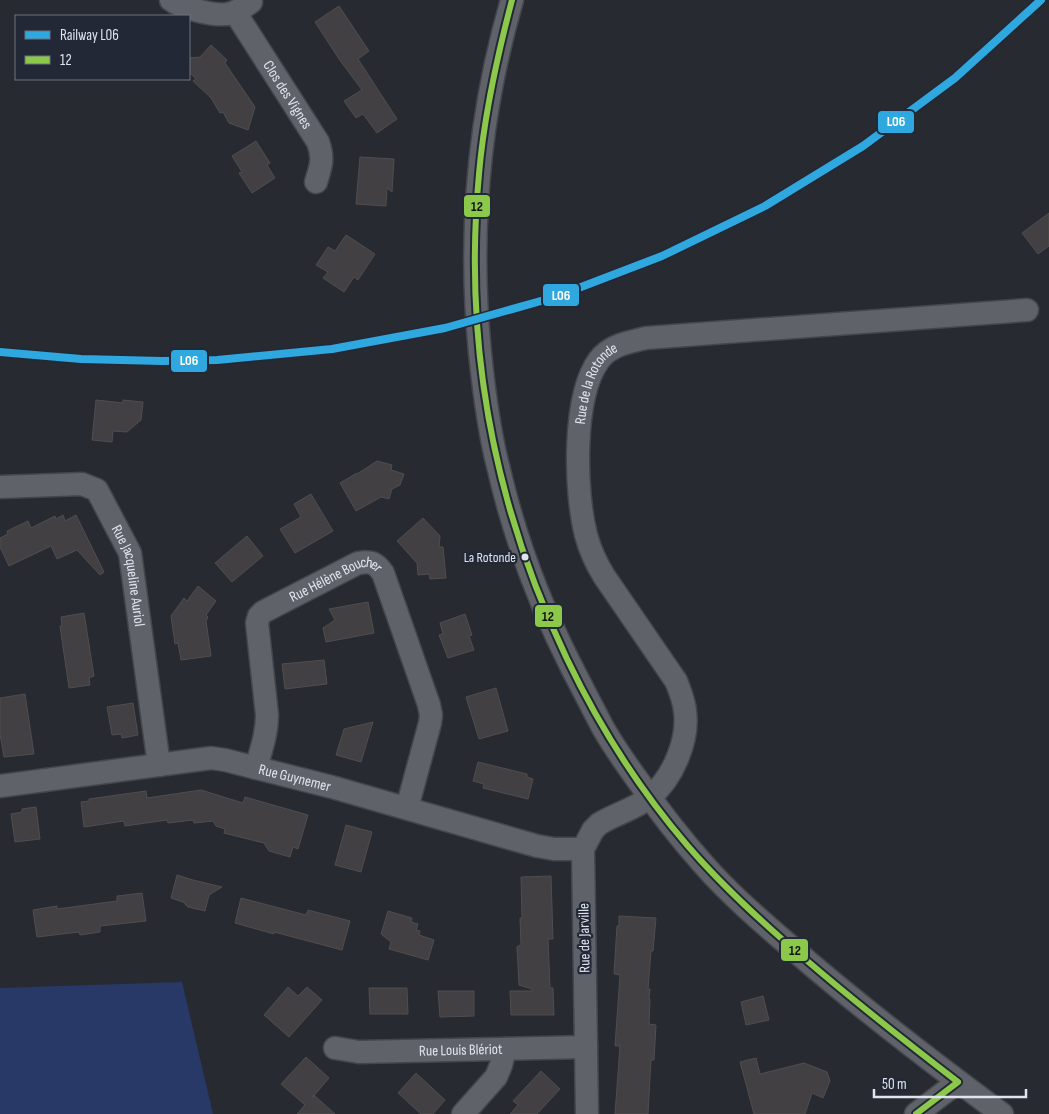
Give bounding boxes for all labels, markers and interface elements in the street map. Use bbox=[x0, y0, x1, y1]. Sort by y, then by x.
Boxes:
legend bbox=[15, 15, 190, 80]
text: Railway L06 bbox=[60, 26, 119, 45]
text: 12 bbox=[60, 51, 72, 70]
street label: Clos des Vignes bbox=[258, 57, 316, 133]
line badge: L06 bbox=[877, 110, 915, 134]
text: L06 bbox=[887, 113, 906, 130]
line badge: 12 bbox=[463, 194, 491, 218]
text: 12 bbox=[471, 198, 483, 215]
line badge: L06 bbox=[542, 283, 580, 307]
text: L06 bbox=[552, 287, 571, 304]
street label: Rue de la Rotonde bbox=[571, 339, 621, 425]
line badge: L06 bbox=[170, 349, 208, 373]
text: L06 bbox=[180, 352, 199, 369]
street label: Rue Jacqueline Auriol bbox=[107, 522, 149, 628]
place label: La Rotonde bbox=[464, 549, 516, 566]
marker: La Rotonde bbox=[520, 552, 530, 562]
street label: Rue Hélène Boucher bbox=[286, 553, 387, 607]
line badge: 12 bbox=[534, 604, 563, 628]
text: 12 bbox=[542, 608, 554, 625]
street label: Rue Guynemer bbox=[257, 760, 333, 796]
street label: Rue de Jarville bbox=[574, 903, 595, 973]
line badge: 12 bbox=[780, 938, 809, 962]
text: 12 bbox=[789, 942, 801, 959]
street label: Rue Louis Blériot bbox=[419, 1040, 503, 1061]
scale bar bbox=[874, 1066, 1026, 1098]
text: 50 m bbox=[882, 1075, 907, 1094]

